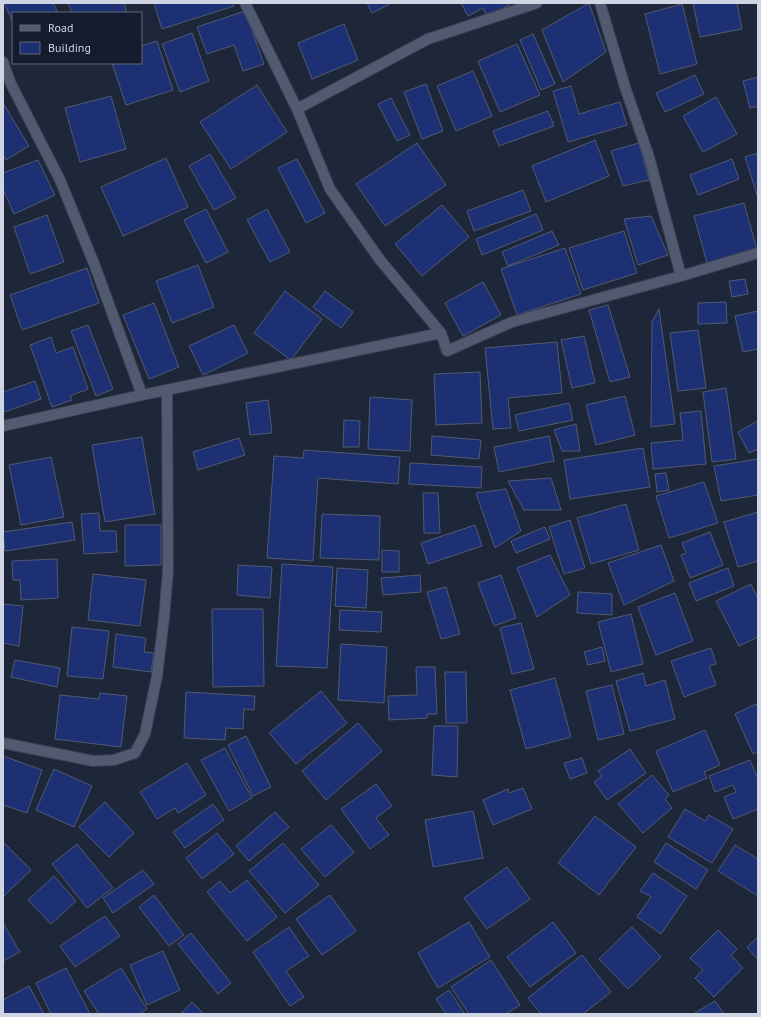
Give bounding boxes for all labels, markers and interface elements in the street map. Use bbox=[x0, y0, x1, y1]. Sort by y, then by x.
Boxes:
legend bbox=[12, 12, 142, 64]
text: Road bbox=[48, 20, 73, 35]
text: Building bbox=[48, 40, 91, 55]

